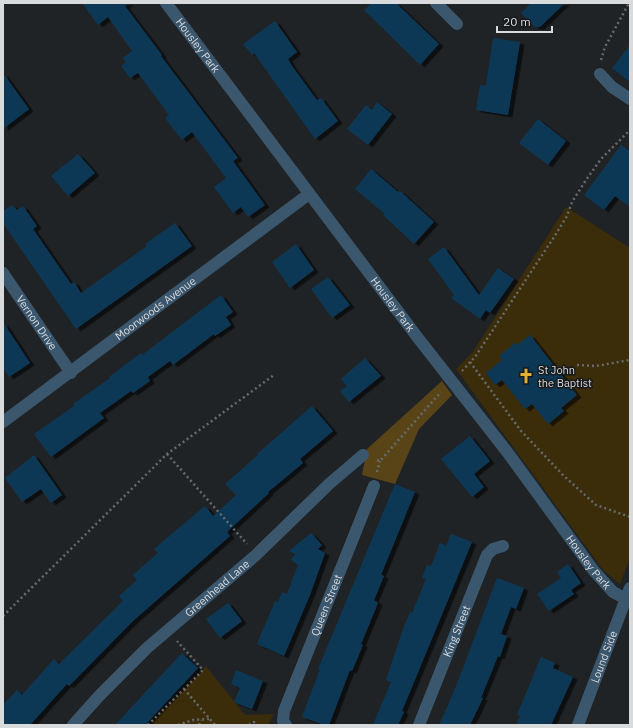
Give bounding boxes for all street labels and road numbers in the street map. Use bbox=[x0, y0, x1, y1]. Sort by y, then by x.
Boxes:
street label: Housley Park bbox=[173, 15, 223, 76]
street label: Moorwoods Avenue bbox=[112, 274, 199, 343]
street label: Housley Park bbox=[368, 274, 418, 335]
street label: Vernon Drive bbox=[13, 293, 60, 353]
street label: Housley Park bbox=[563, 532, 614, 592]
street label: Greenhead Lane bbox=[182, 557, 252, 620]
street label: Queen Street bbox=[308, 572, 345, 638]
street label: King Street bbox=[440, 603, 473, 659]
street label: Lound Side bbox=[588, 629, 620, 685]

